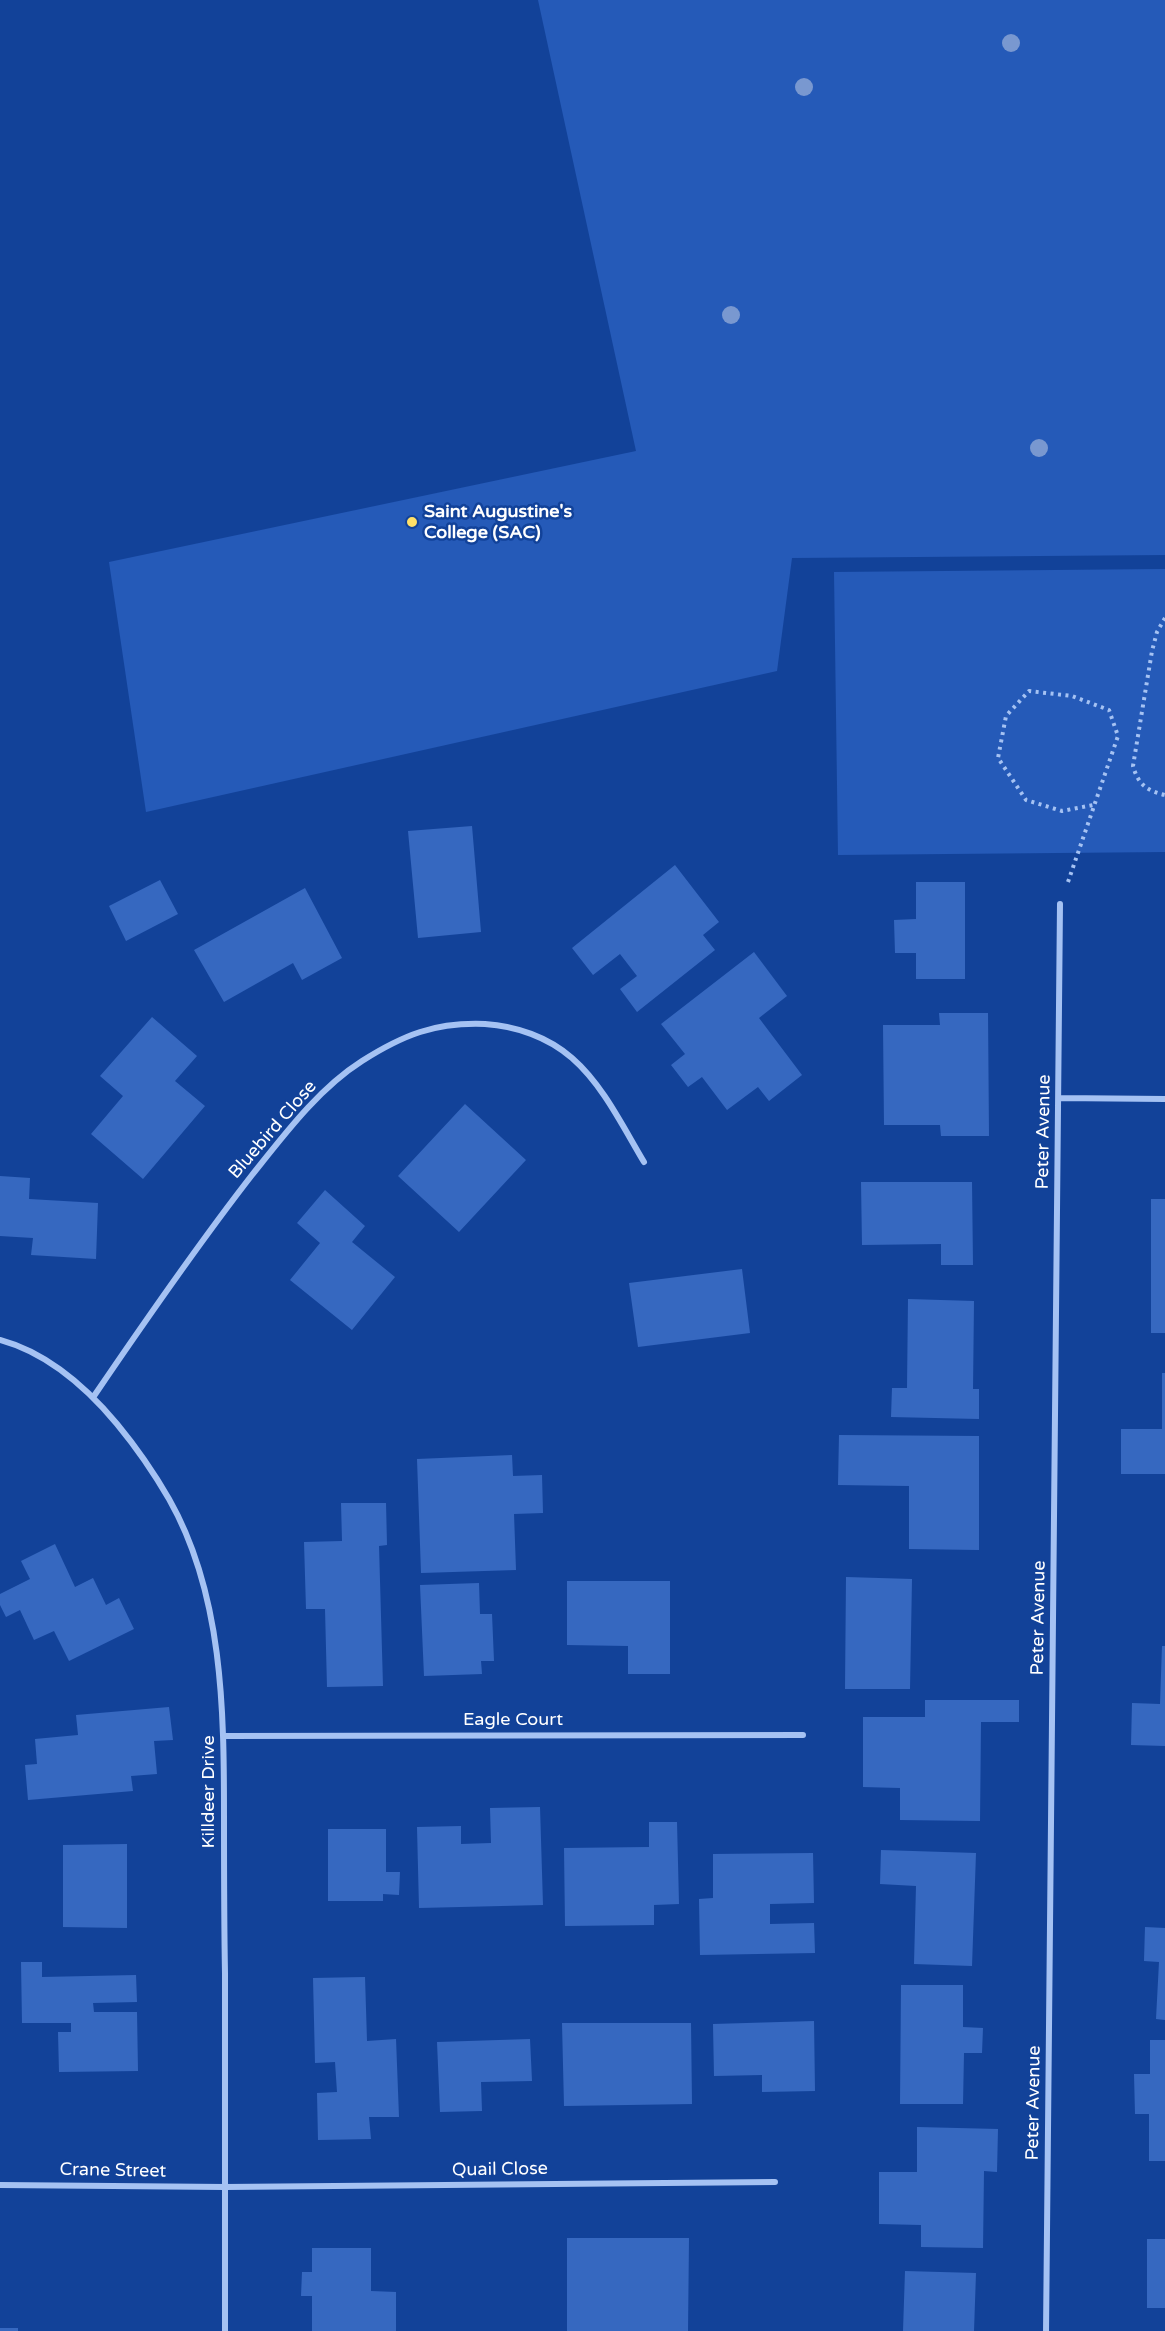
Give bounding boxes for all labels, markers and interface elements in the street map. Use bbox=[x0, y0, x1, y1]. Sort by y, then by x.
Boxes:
place label: Saint Augustine's College (SAC) bbox=[424, 501, 572, 544]
marker: Saint Augustine's College (SAC) bbox=[405, 515, 419, 529]
street label: Peter Avenue bbox=[1032, 1074, 1056, 1190]
street label: Bluebird Close bbox=[224, 1076, 322, 1184]
street label: Peter Avenue bbox=[1027, 1560, 1051, 1676]
street label: Eagle Court bbox=[463, 1709, 563, 1731]
street label: Killdeer Drive bbox=[198, 1735, 220, 1849]
street label: Peter Avenue bbox=[1022, 2045, 1046, 2161]
street label: Quail Close bbox=[452, 2158, 548, 2182]
street label: Crane Street bbox=[59, 2159, 167, 2183]

